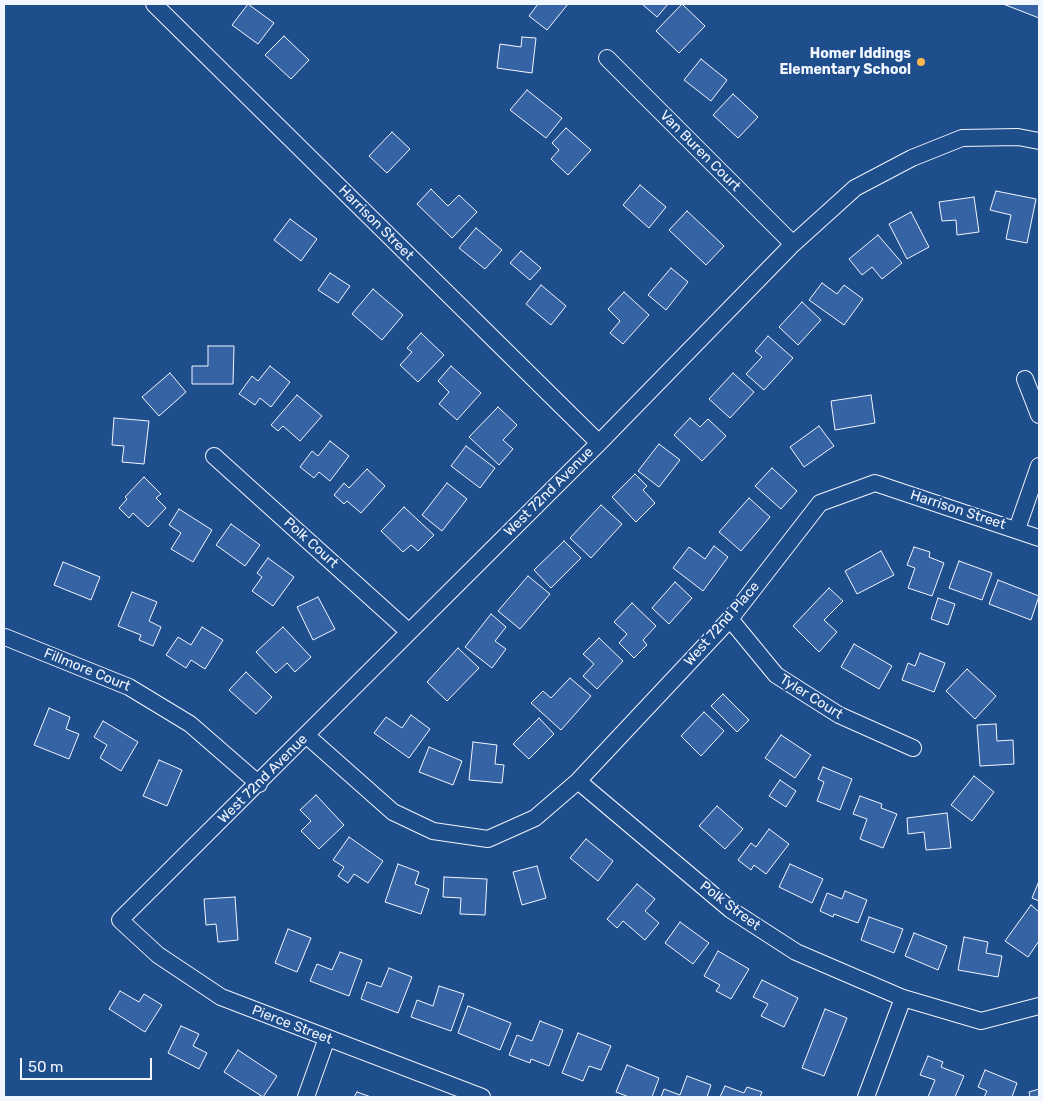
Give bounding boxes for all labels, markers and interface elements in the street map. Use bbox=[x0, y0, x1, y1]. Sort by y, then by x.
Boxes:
place label: Homer Iddings Elementary School bbox=[779, 46, 911, 78]
marker: Homer Iddings Elementary School bbox=[915, 56, 927, 68]
street label: Van Buren Court bbox=[656, 107, 744, 195]
street label: Harrison Street bbox=[335, 182, 417, 264]
street label: West 72nd Avenue bbox=[501, 444, 597, 540]
street label: Harrison Street bbox=[908, 487, 1008, 533]
street label: Polk Court bbox=[280, 514, 342, 572]
street label: West 72nd Place bbox=[681, 578, 763, 670]
street label: Fillmore Court bbox=[41, 645, 133, 695]
street label: Tyler Court bbox=[776, 671, 846, 723]
street label: West 72nd Avenue bbox=[215, 731, 311, 827]
street label: Polk Street bbox=[696, 878, 764, 934]
street label: Pierce Street bbox=[249, 1002, 335, 1048]
scale bar bbox=[22, 1048, 155, 1080]
text: 50 m bbox=[28, 1058, 63, 1076]

